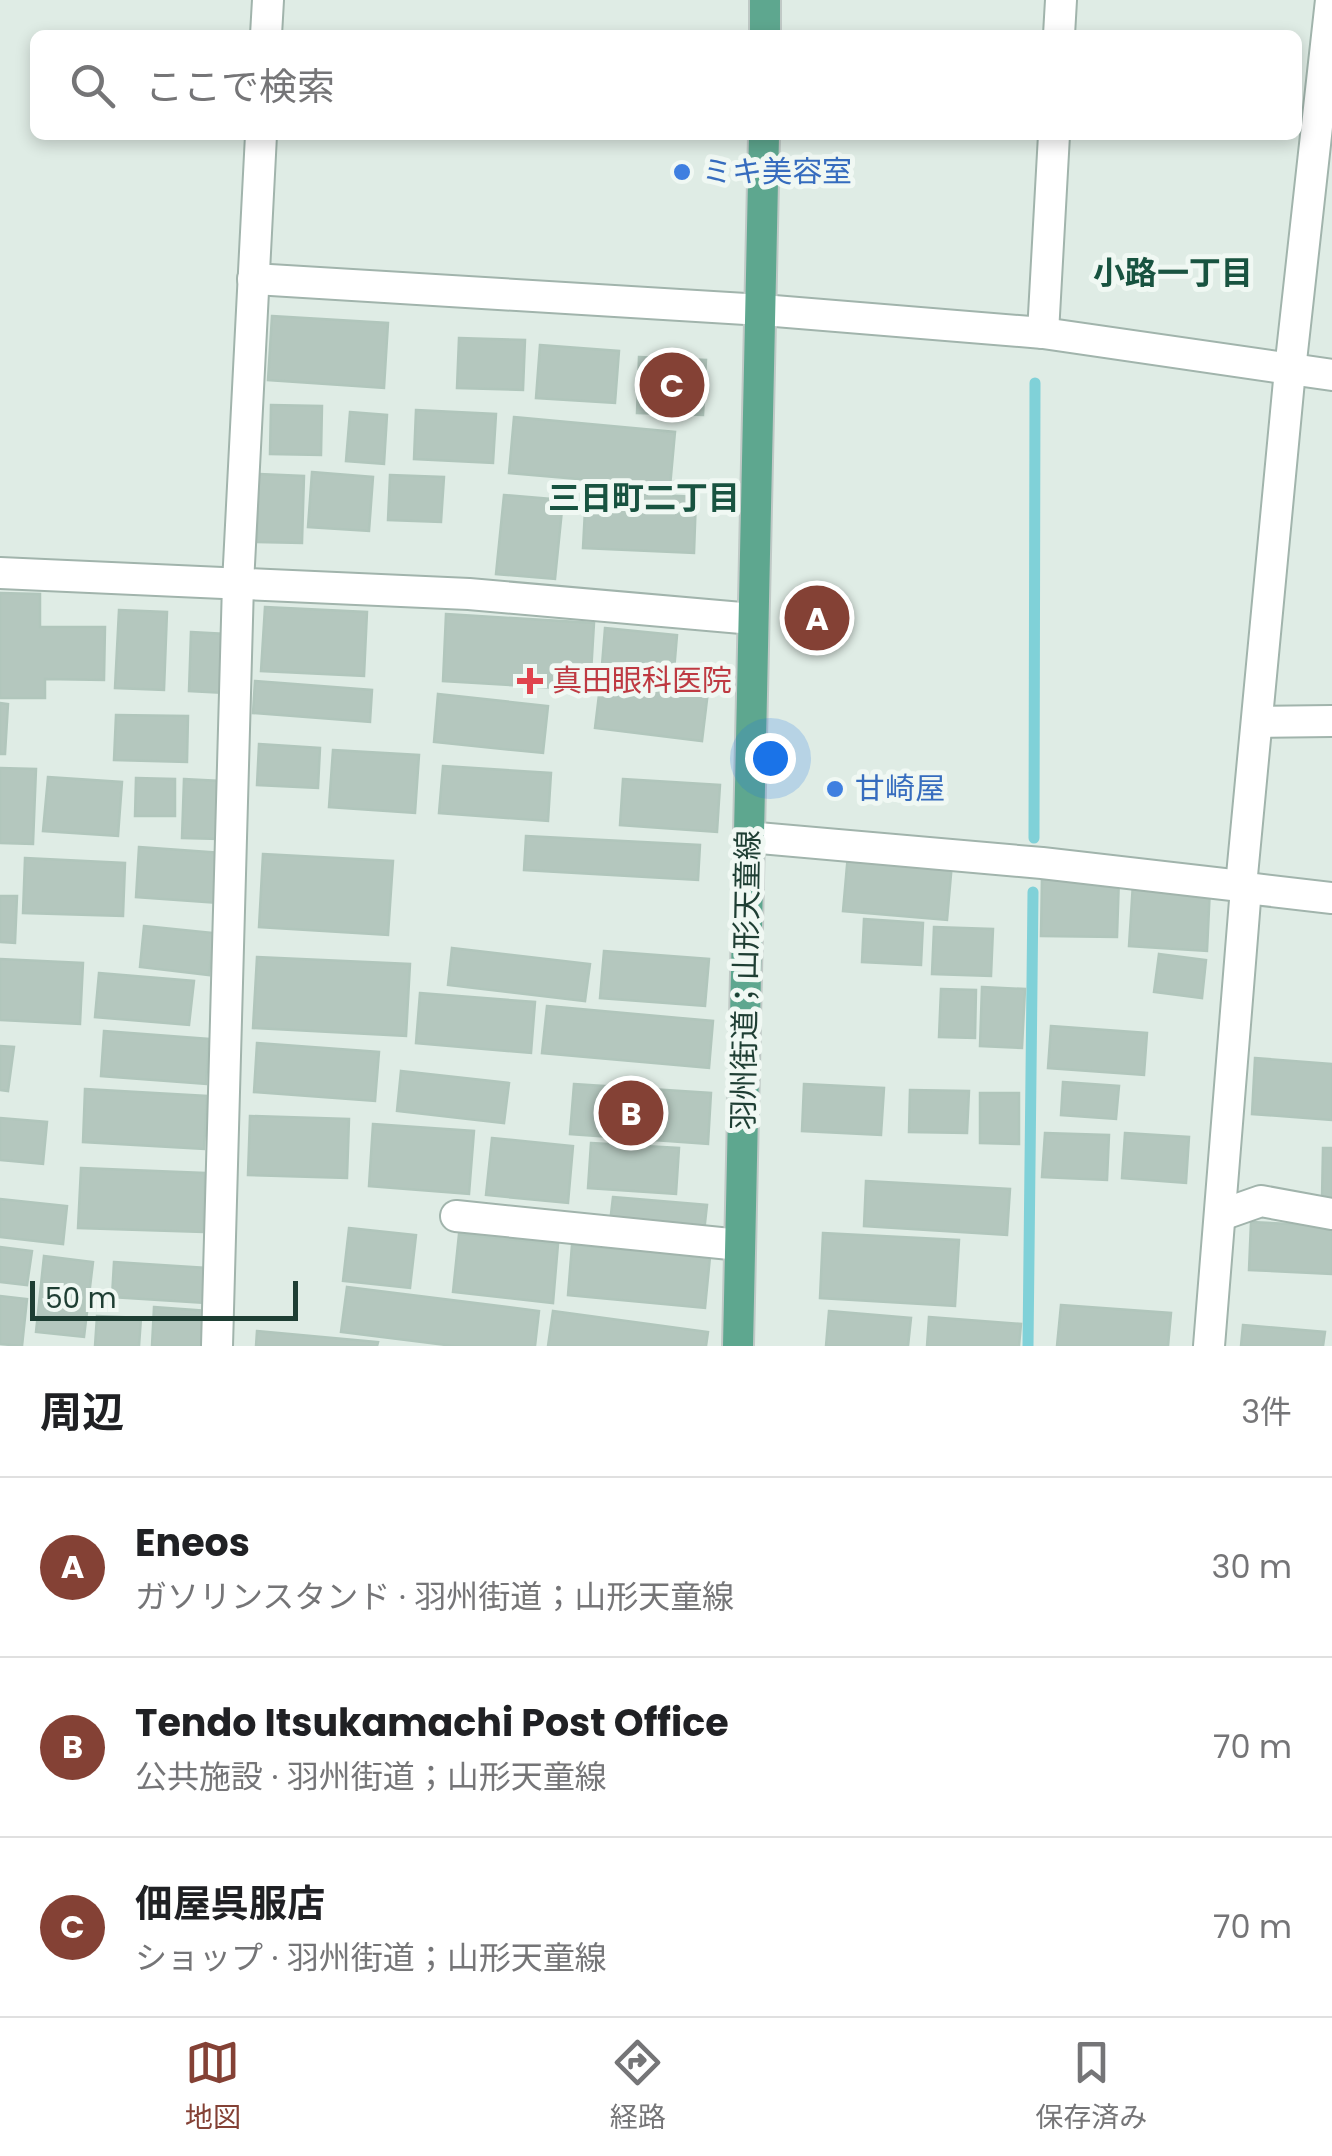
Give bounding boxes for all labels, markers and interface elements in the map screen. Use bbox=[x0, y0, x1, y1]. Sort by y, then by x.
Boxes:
search box bbox=[30, 30, 1302, 140]
icon: search bbox=[65, 58, 120, 113]
text: ここで検索 bbox=[145, 60, 335, 113]
place label: ミキ美容室 bbox=[702, 150, 852, 193]
marker: ミキ美容室 bbox=[671, 161, 693, 183]
district label: 小路一丁目 bbox=[1093, 250, 1253, 295]
pin: C bbox=[640, 348, 704, 422]
district label: 三日町二丁目 bbox=[548, 475, 740, 520]
pin: A bbox=[784, 580, 850, 656]
place label: 真田眼科医院 bbox=[552, 659, 732, 702]
marker: 真田眼科医院 bbox=[517, 668, 543, 694]
your location bbox=[745, 733, 796, 784]
place label: 甘崎屋 bbox=[855, 767, 945, 810]
marker: 甘崎屋 bbox=[824, 778, 846, 800]
street label: 羽州街道；山形天童線 bbox=[721, 830, 770, 1130]
pin: B bbox=[598, 1076, 664, 1150]
scale bar bbox=[30, 1276, 298, 1320]
text: 50 m bbox=[45, 1279, 116, 1318]
text: 周辺 bbox=[40, 1383, 124, 1442]
text: 3件 bbox=[1241, 1389, 1292, 1434]
text: Eneos bbox=[135, 1516, 250, 1569]
text: A bbox=[61, 1544, 84, 1589]
text: 30 m bbox=[1212, 1544, 1292, 1589]
text: ガソリンスタンド · 羽州街道；山形天童線 bbox=[135, 1574, 734, 1619]
text: Tendo Itsukamachi Post Office bbox=[135, 1696, 729, 1749]
text: B bbox=[62, 1724, 83, 1769]
text: 70 m bbox=[1213, 1724, 1292, 1769]
text: 公共施設 · 羽州街道；山形天童線 bbox=[135, 1754, 607, 1799]
text: 佃屋呉服店 bbox=[135, 1877, 325, 1930]
text: C bbox=[60, 1904, 85, 1949]
text: 70 m bbox=[1213, 1904, 1292, 1949]
text: ショップ · 羽州街道；山形天童線 bbox=[135, 1935, 607, 1980]
tab: 地図 bbox=[185, 2035, 241, 2139]
tab: 経路 bbox=[610, 2035, 666, 2139]
tab: 保存済み bbox=[1035, 2035, 1147, 2139]

